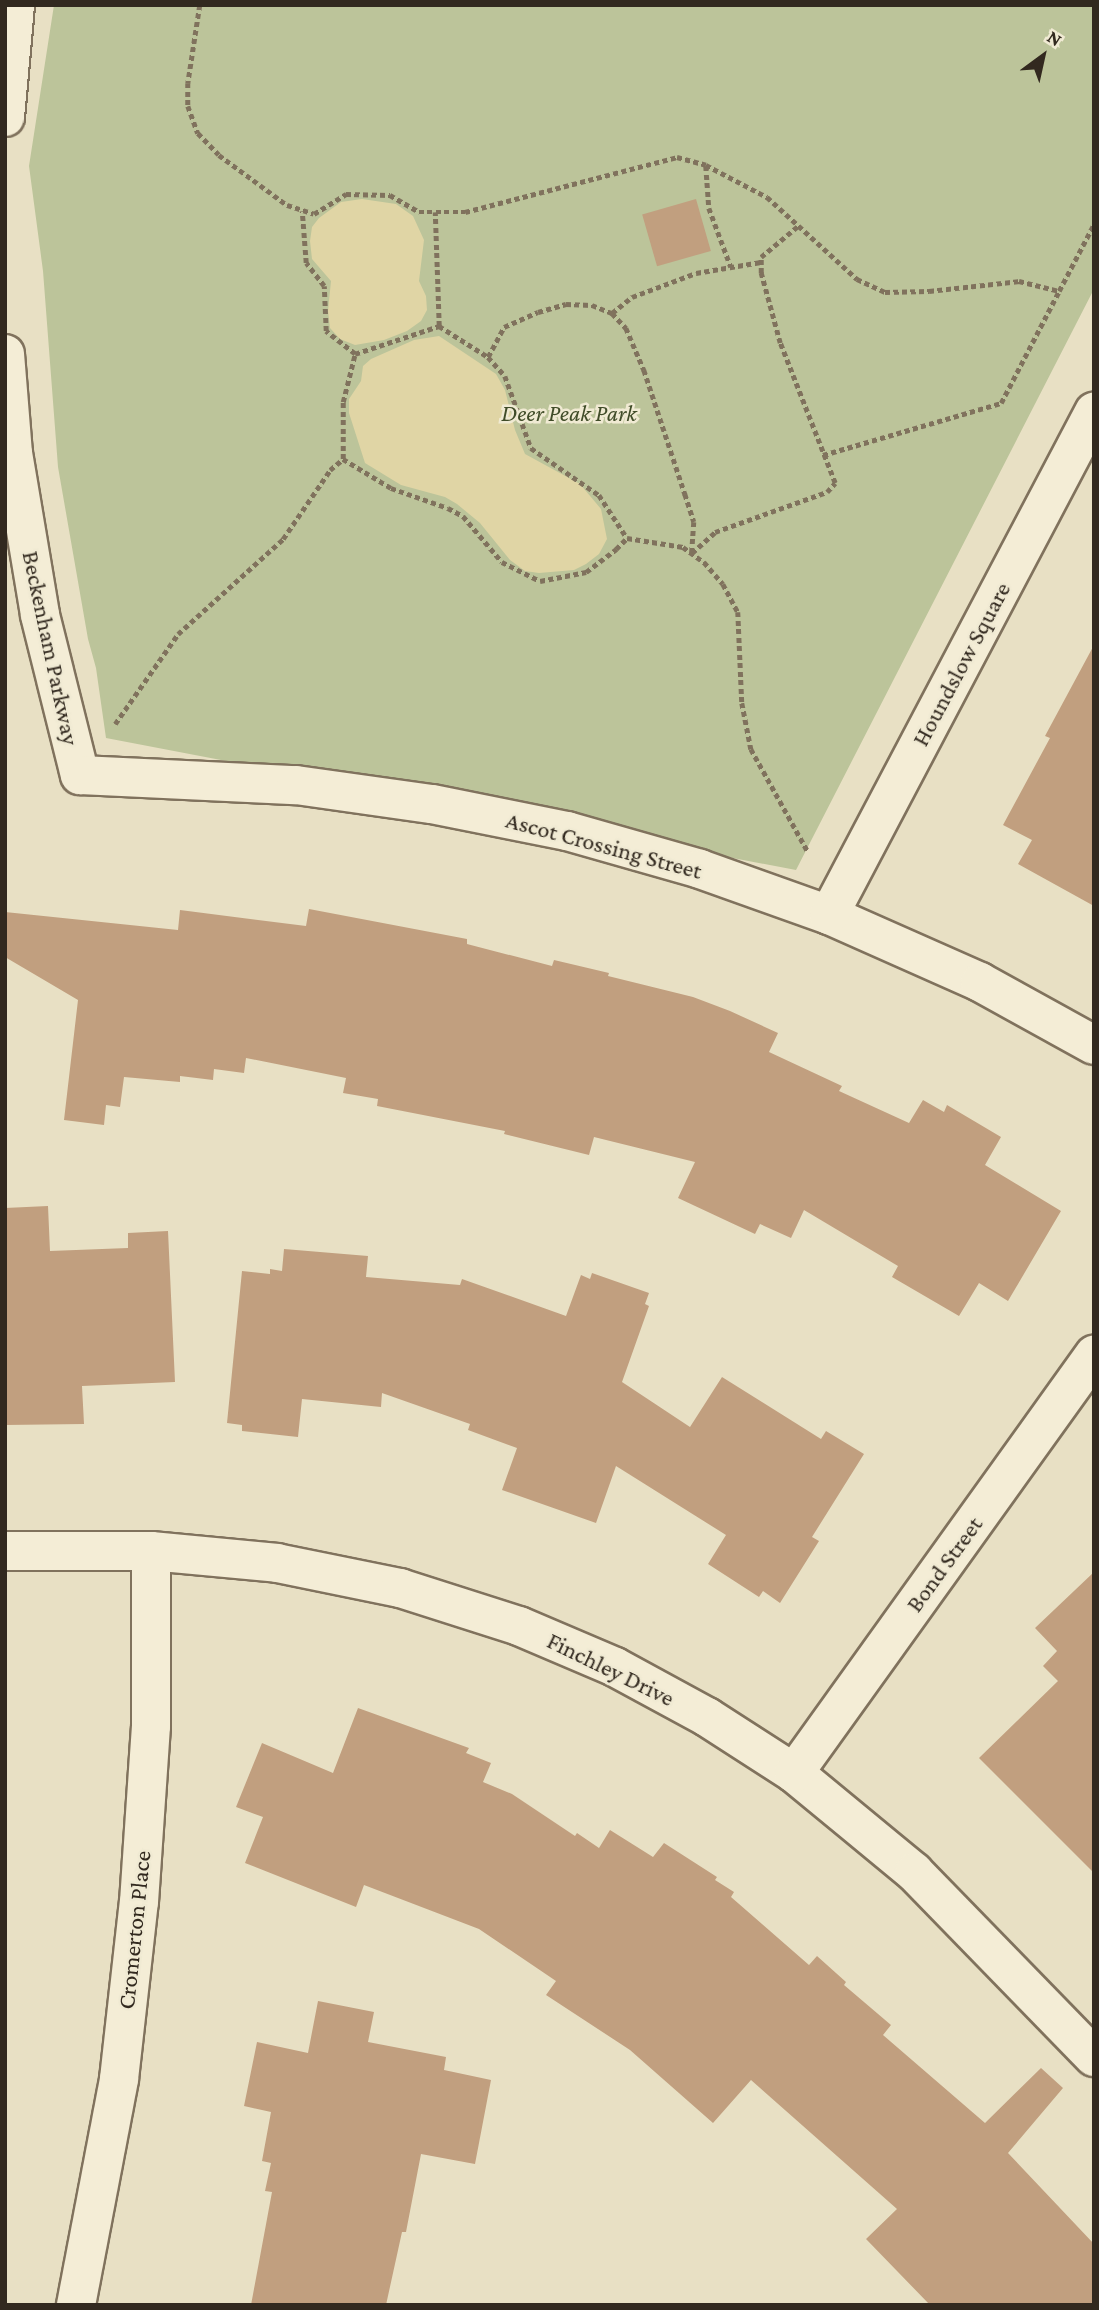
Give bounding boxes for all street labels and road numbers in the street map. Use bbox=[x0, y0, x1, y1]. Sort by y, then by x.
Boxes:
street label: Beckenham Parkway bbox=[16, 548, 86, 748]
street label: Houndslow Square bbox=[906, 577, 1016, 751]
street label: Ascot Crossing Street bbox=[503, 805, 705, 885]
street label: Bond Street bbox=[900, 1511, 988, 1617]
street label: Finchley Drive bbox=[543, 1626, 679, 1712]
street label: Cromerton Place bbox=[111, 1849, 157, 2011]

